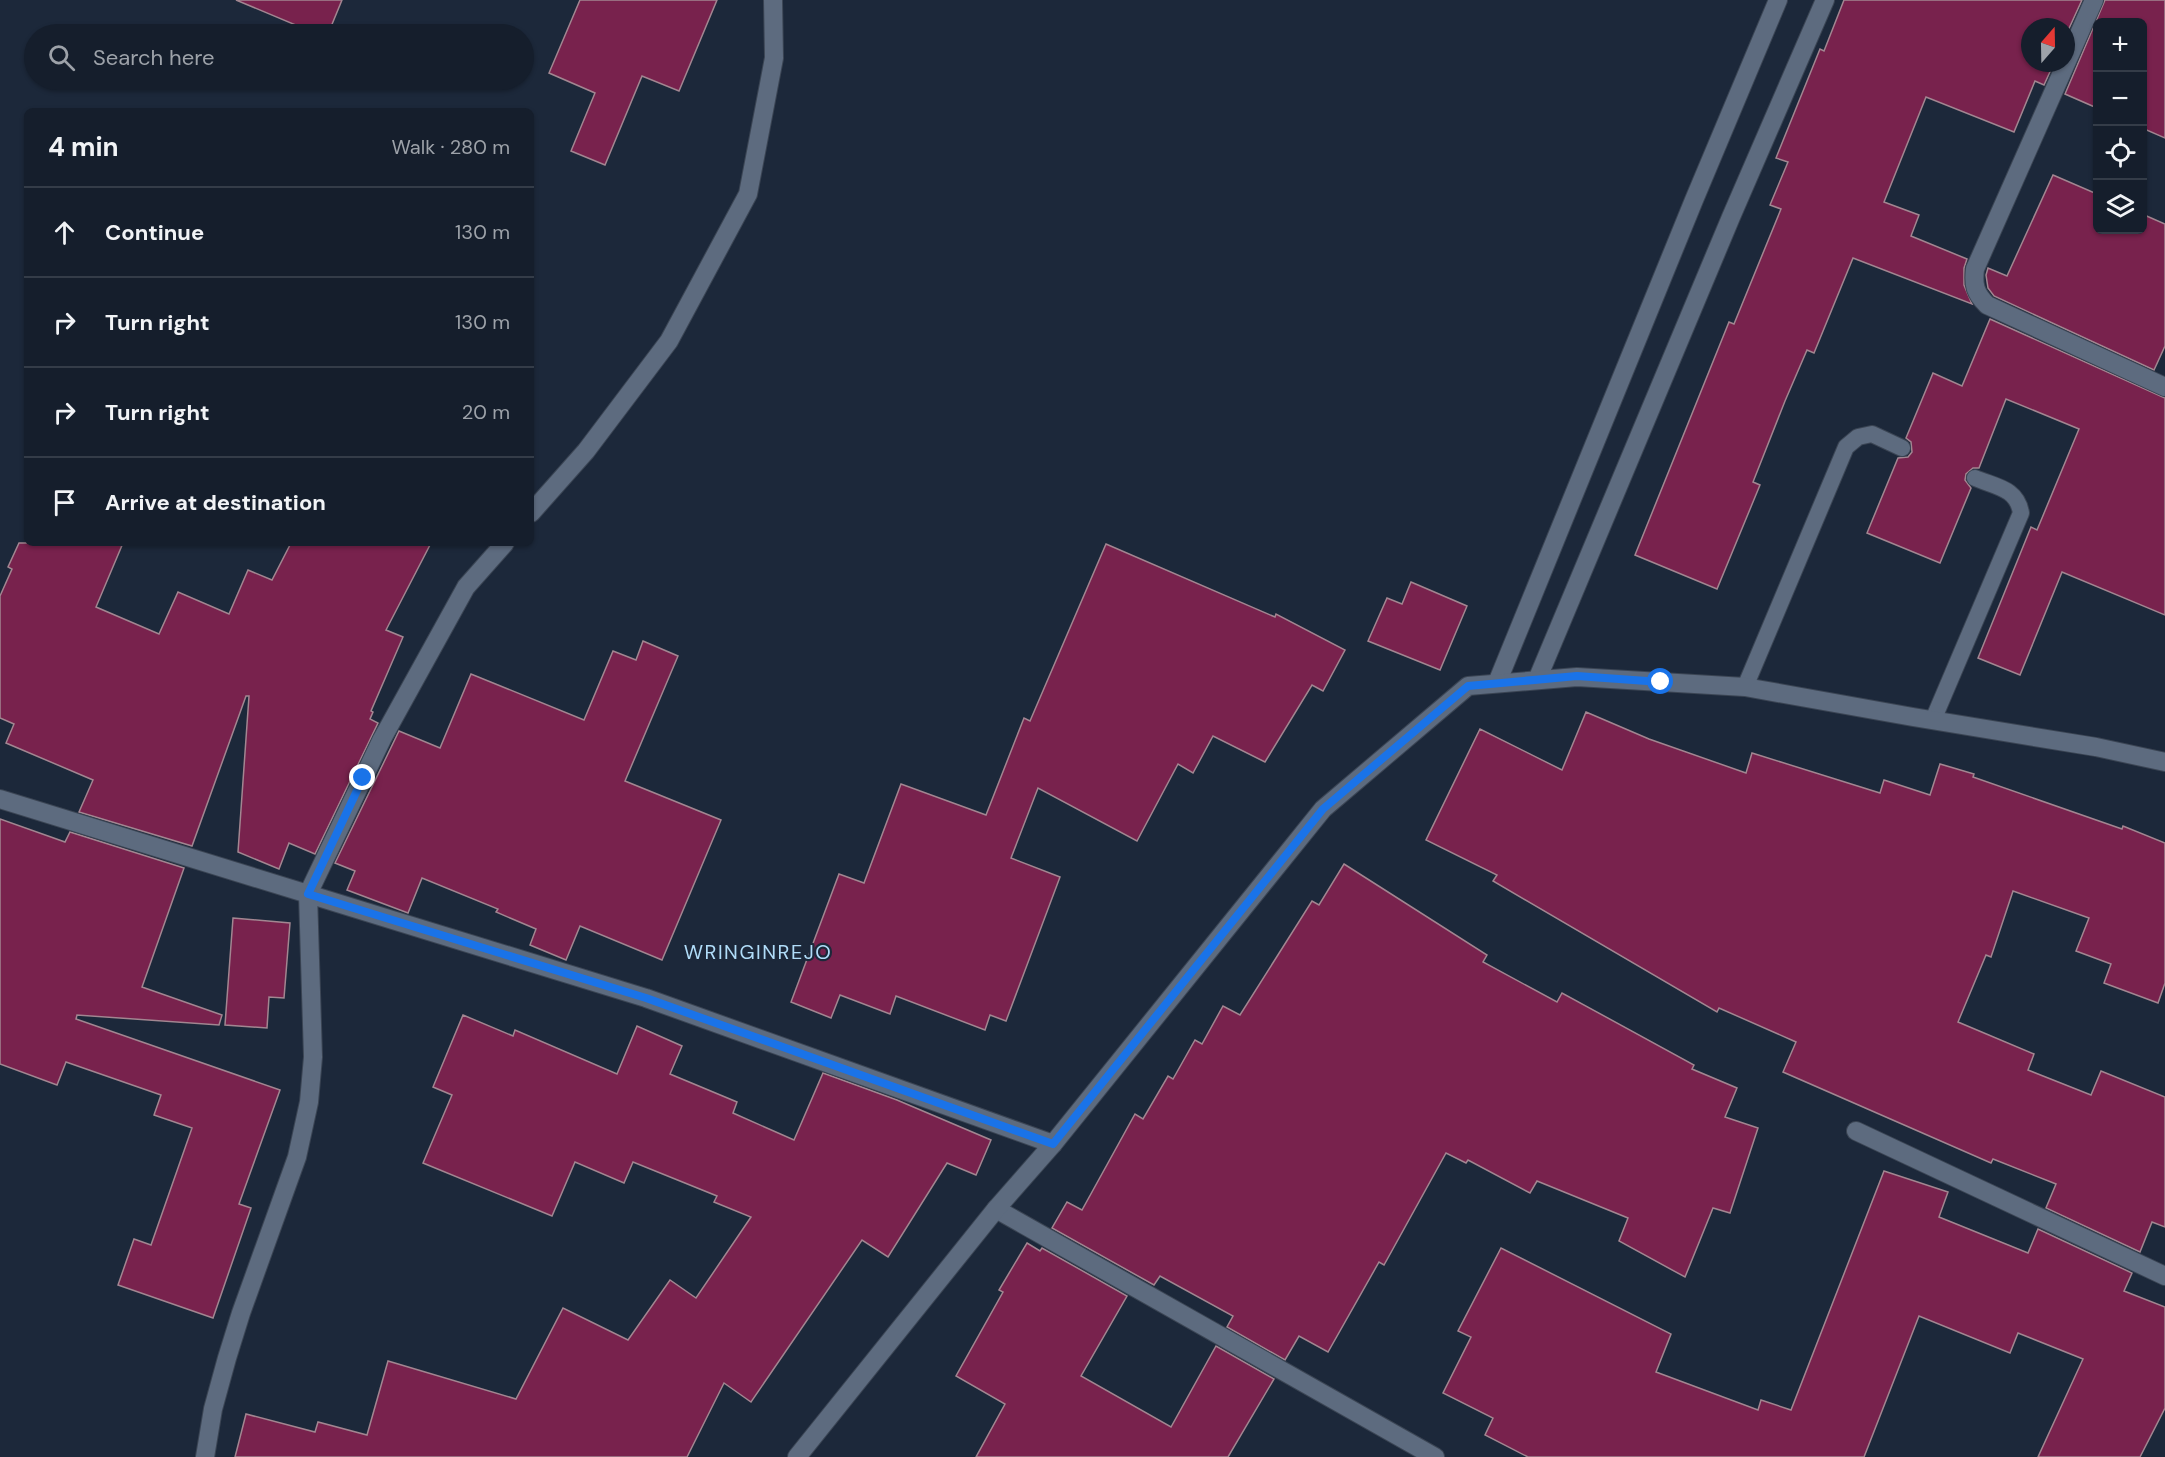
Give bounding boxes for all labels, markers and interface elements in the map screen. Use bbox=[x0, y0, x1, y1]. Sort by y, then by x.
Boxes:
north arrow bbox=[2021, 18, 2075, 72]
map controls bbox=[2093, 18, 2147, 234]
button: + bbox=[2093, 18, 2147, 72]
search box bbox=[24, 24, 534, 90]
icon: search bbox=[45, 41, 78, 74]
text: Search here bbox=[93, 43, 214, 72]
button: − bbox=[2093, 72, 2147, 126]
button: locate bbox=[2093, 126, 2147, 180]
text: 4 min bbox=[48, 130, 119, 164]
text: Walk · 280 m bbox=[391, 134, 510, 160]
button: layers bbox=[2093, 180, 2147, 234]
icon: ahead bbox=[48, 216, 81, 249]
text: Continue bbox=[105, 218, 204, 247]
text: 130 m bbox=[455, 219, 510, 245]
icon: right bbox=[48, 306, 81, 339]
text: Turn right bbox=[105, 308, 210, 337]
text: 130 m bbox=[455, 309, 510, 335]
icon: right bbox=[48, 396, 81, 429]
text: Turn right bbox=[105, 398, 210, 427]
text: 20 m bbox=[462, 399, 510, 425]
icon: arrive bbox=[48, 486, 81, 519]
text: Arrive at destination bbox=[105, 488, 326, 517]
route start bbox=[1647, 668, 1673, 694]
route end bbox=[349, 764, 375, 790]
district label: WRINGINREJO bbox=[684, 939, 832, 965]

